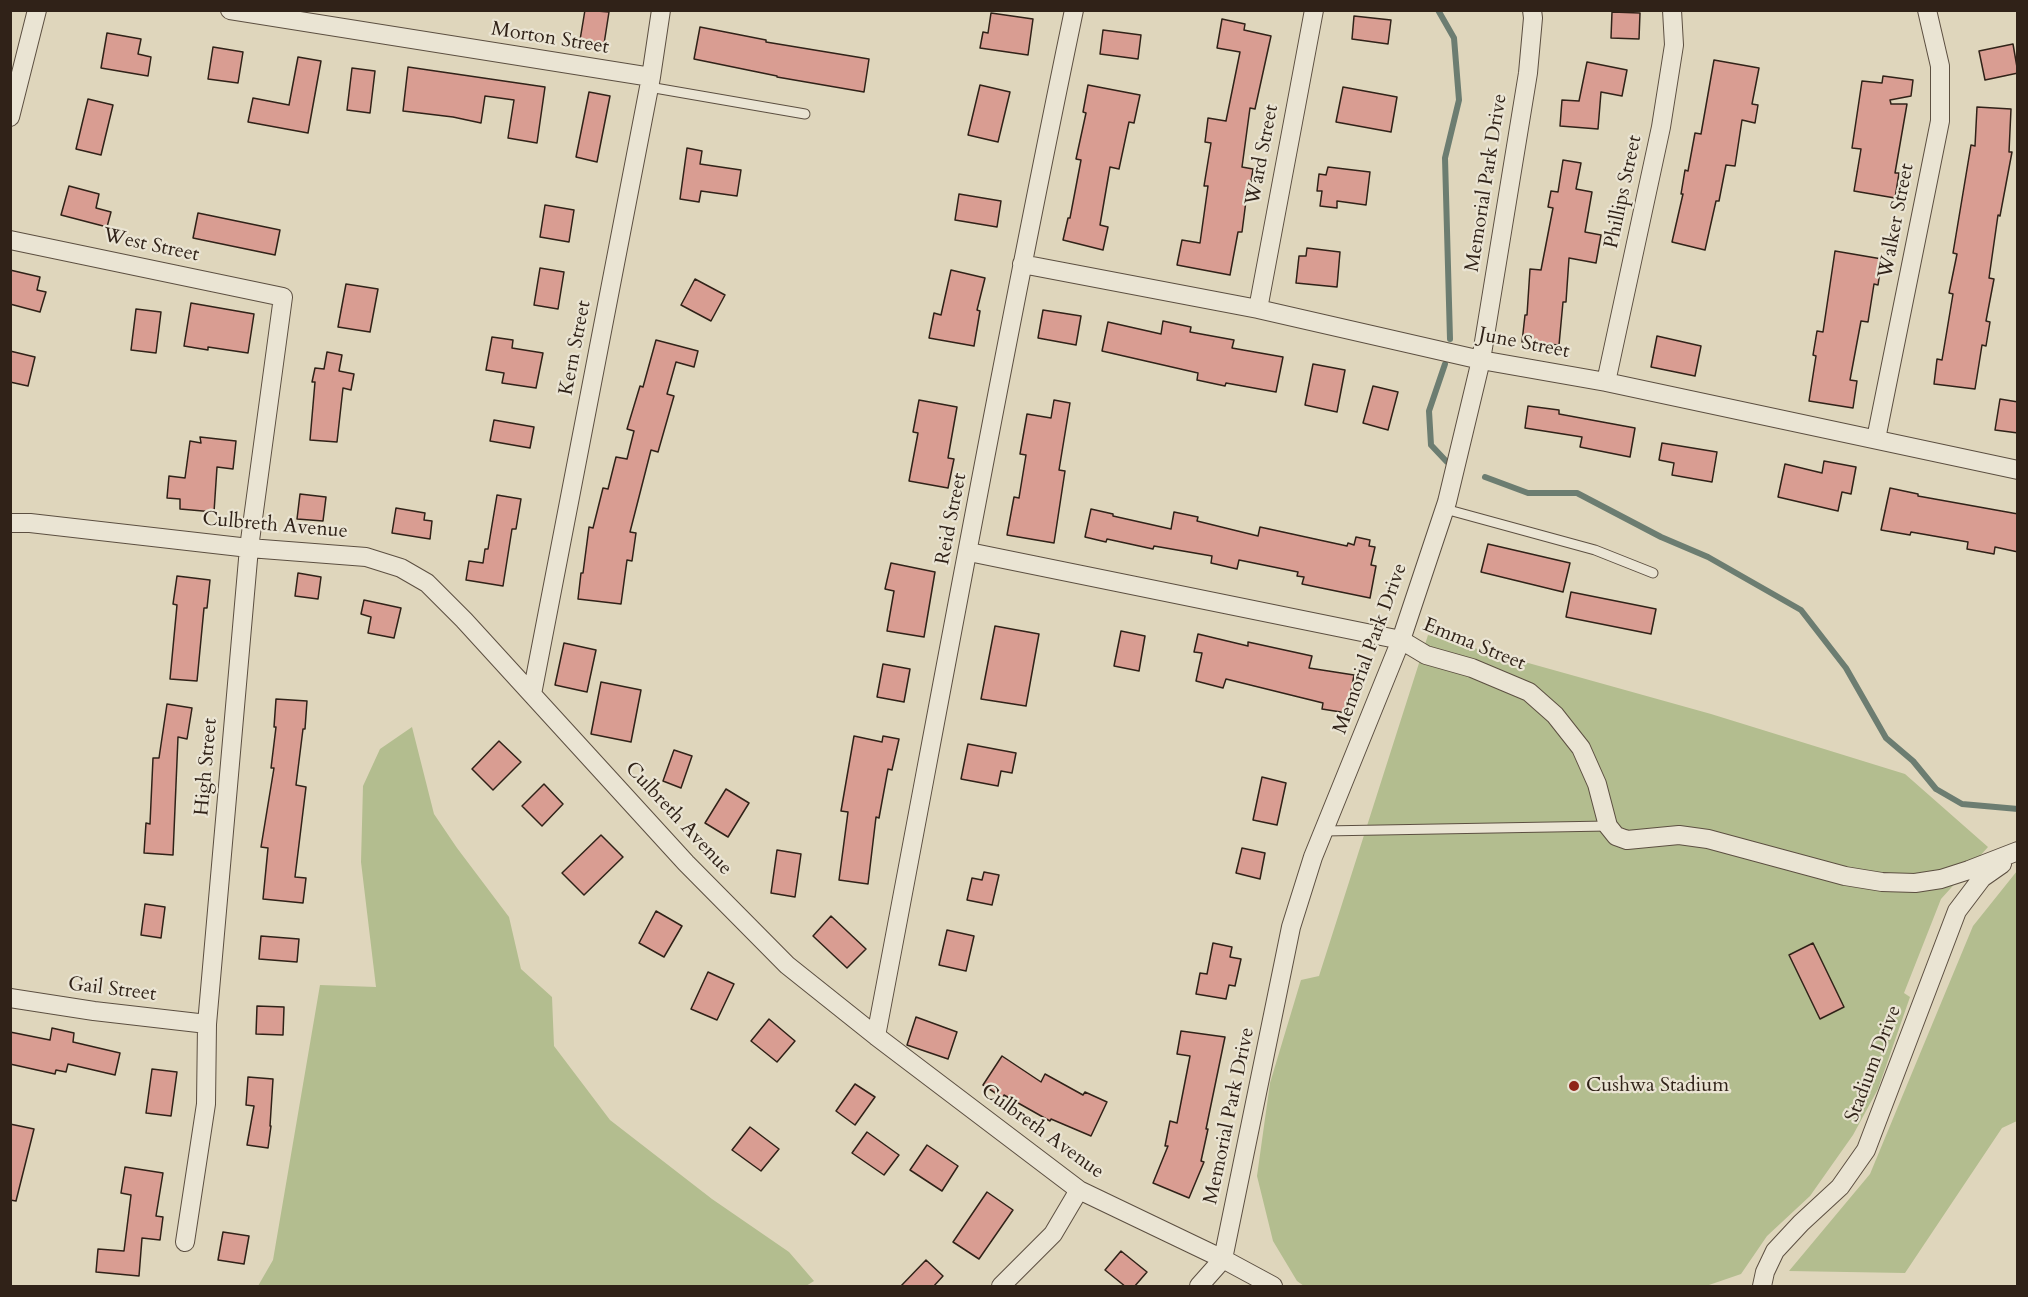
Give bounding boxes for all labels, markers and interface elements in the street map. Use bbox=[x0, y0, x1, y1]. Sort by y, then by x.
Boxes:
street label: Morton Street bbox=[489, 18, 611, 60]
street label: Memorial Park Drive bbox=[1461, 92, 1513, 274]
street label: Ward Street bbox=[1241, 103, 1285, 207]
street label: Phillips Street bbox=[1600, 133, 1648, 251]
street label: Walker Street bbox=[1874, 162, 1920, 280]
street label: West Street bbox=[101, 224, 201, 268]
street label: Kern Street bbox=[555, 299, 597, 397]
street label: June Street bbox=[1477, 323, 1571, 365]
street label: Reid Street bbox=[931, 471, 973, 567]
street label: Culbreth Avenue bbox=[201, 508, 349, 544]
street label: Memorial Park Drive bbox=[1329, 560, 1413, 738]
street label: Emma Street bbox=[1419, 614, 1529, 676]
street label: High Street bbox=[191, 717, 223, 817]
street label: Culbreth Avenue bbox=[619, 757, 737, 881]
street label: Gail Street bbox=[67, 973, 157, 1007]
street label: Stadium Drive bbox=[1841, 1002, 1907, 1126]
street label: Memorial Park Drive bbox=[1200, 1026, 1260, 1206]
place label: Cushwa Stadium bbox=[1586, 1074, 1729, 1098]
street label: Culbreth Avenue bbox=[976, 1079, 1108, 1185]
marker: Cushwa Stadium bbox=[1567, 1079, 1581, 1093]

